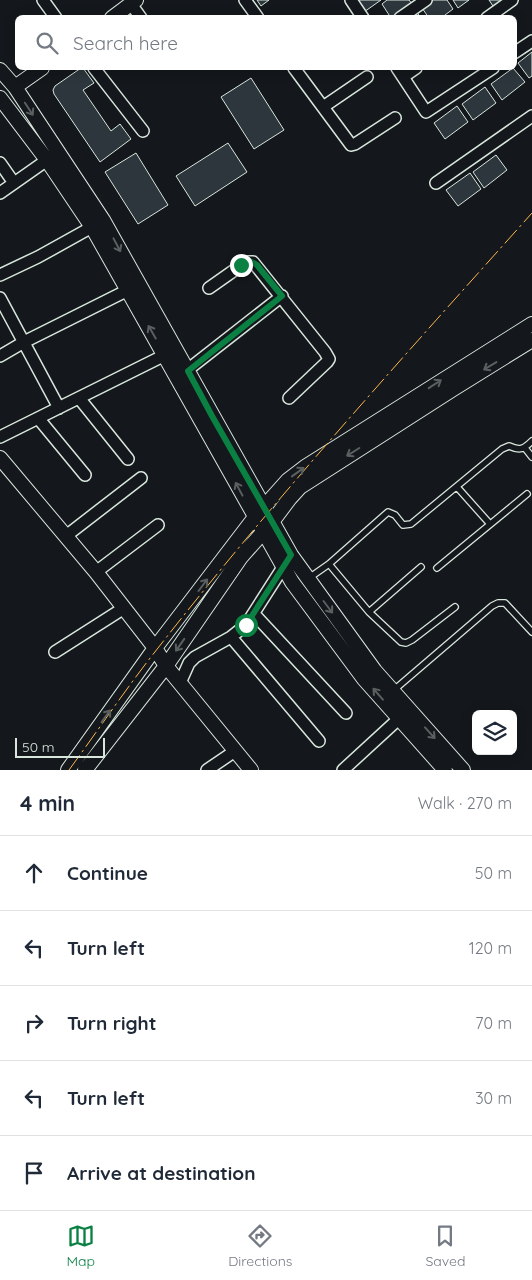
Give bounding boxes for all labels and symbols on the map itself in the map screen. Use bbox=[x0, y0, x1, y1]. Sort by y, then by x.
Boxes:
one-way arrow bbox=[24, 102, 34, 116]
one-way arrow bbox=[112, 238, 122, 253]
route end bbox=[230, 254, 253, 277]
one-way arrow bbox=[147, 324, 157, 339]
one-way arrow bbox=[484, 361, 498, 371]
one-way arrow bbox=[428, 379, 442, 389]
one-way arrow bbox=[346, 447, 360, 457]
one-way arrow bbox=[291, 467, 305, 477]
one-way arrow bbox=[234, 482, 244, 497]
one-way arrow bbox=[198, 578, 208, 592]
one-way arrow bbox=[323, 600, 333, 614]
route start bbox=[235, 614, 258, 637]
one-way arrow bbox=[175, 637, 185, 651]
one-way arrow bbox=[372, 688, 383, 701]
one-way arrow bbox=[101, 709, 111, 723]
one-way arrow bbox=[424, 727, 436, 740]
scale bar bbox=[15, 735, 105, 758]

